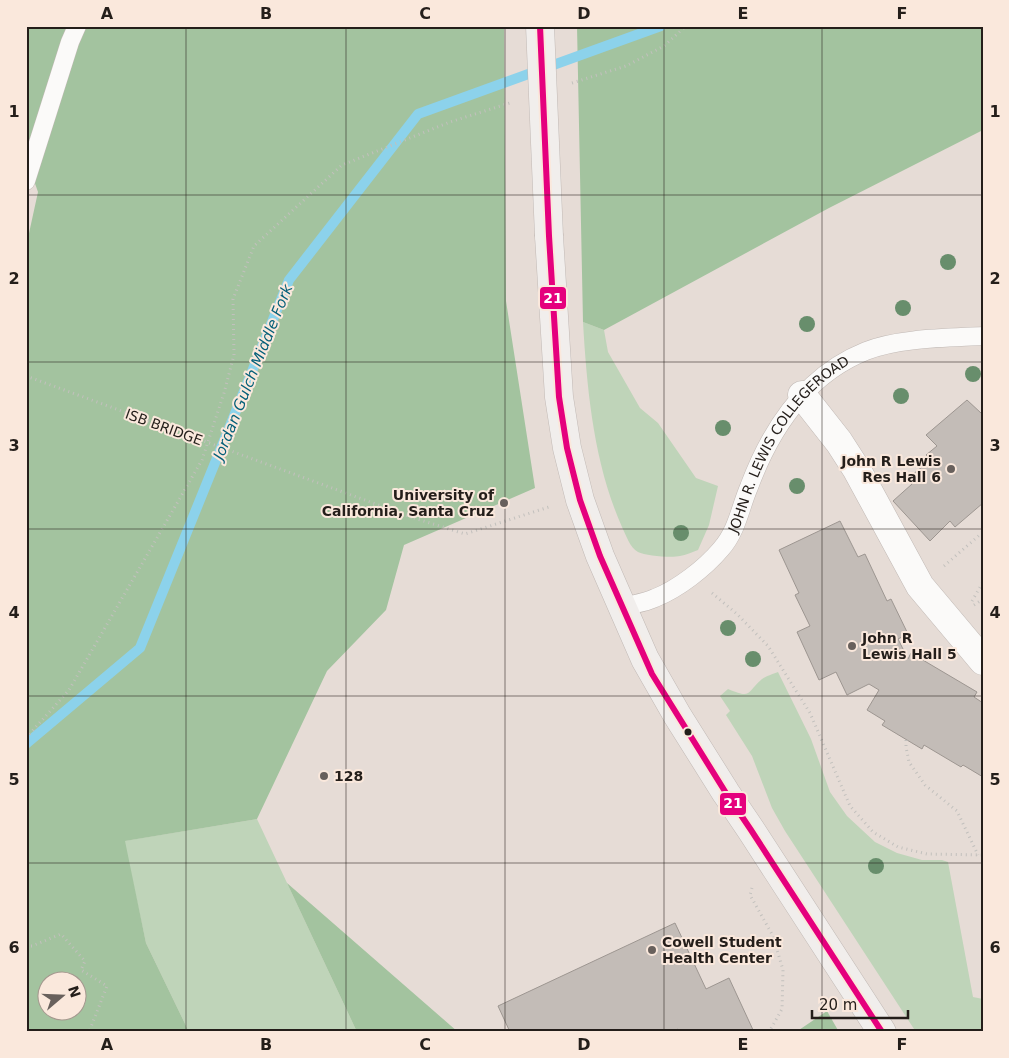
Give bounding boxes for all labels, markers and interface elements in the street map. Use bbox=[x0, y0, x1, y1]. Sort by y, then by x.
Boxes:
text: A bbox=[101, 4, 114, 23]
text: B bbox=[260, 4, 272, 23]
text: C bbox=[419, 4, 431, 23]
text: D bbox=[577, 4, 591, 23]
text: E bbox=[738, 4, 748, 23]
text: F bbox=[897, 4, 907, 23]
text: 1 bbox=[8, 102, 20, 121]
text: 1 bbox=[989, 102, 1001, 121]
text: 2 bbox=[8, 269, 20, 288]
text: 2 bbox=[989, 269, 1001, 288]
water label: Jordan Gulch Middle Fork bbox=[208, 280, 297, 465]
line badge: 21 bbox=[539, 286, 567, 310]
text: 21 bbox=[543, 290, 563, 306]
street label: JOHN R. LEWIS COLLEGEROAD bbox=[725, 353, 852, 536]
street label: ISB BRIDGE bbox=[123, 406, 205, 448]
text: 3 bbox=[8, 436, 20, 455]
text: 3 bbox=[989, 436, 1001, 455]
place label: John R Lewis Res Hall 6 bbox=[840, 453, 941, 485]
marker: John R Lewis Res Hall 6 bbox=[945, 463, 957, 475]
place label: University of California, Santa Cruz bbox=[322, 487, 495, 519]
marker: University of California, Santa Cruz bbox=[498, 497, 510, 509]
text: 4 bbox=[8, 603, 20, 622]
text: 4 bbox=[989, 603, 1001, 622]
place label: John R Lewis Hall 5 bbox=[861, 630, 957, 662]
marker: John R Lewis Hall 5 bbox=[846, 640, 858, 652]
unlabelled marker bbox=[683, 727, 693, 737]
place label: 128 bbox=[334, 768, 363, 784]
text: 5 bbox=[8, 770, 20, 789]
marker: 128 bbox=[318, 770, 330, 782]
text: 5 bbox=[989, 770, 1001, 789]
line badge: 21 bbox=[719, 792, 747, 816]
text: 21 bbox=[723, 795, 743, 811]
place label: Cowell Student Health Center bbox=[662, 934, 782, 966]
text: 6 bbox=[8, 938, 20, 957]
text: 6 bbox=[989, 938, 1001, 957]
marker: Cowell Student Health Center bbox=[646, 944, 658, 956]
north arrow bbox=[38, 970, 88, 1020]
text: N bbox=[65, 984, 84, 1000]
scale bar bbox=[812, 988, 908, 1020]
text: 20 m bbox=[819, 996, 857, 1014]
text: A bbox=[101, 1035, 114, 1054]
text: B bbox=[260, 1035, 272, 1054]
text: C bbox=[419, 1035, 431, 1054]
text: D bbox=[577, 1035, 591, 1054]
text: E bbox=[738, 1035, 748, 1054]
text: F bbox=[897, 1035, 907, 1054]

